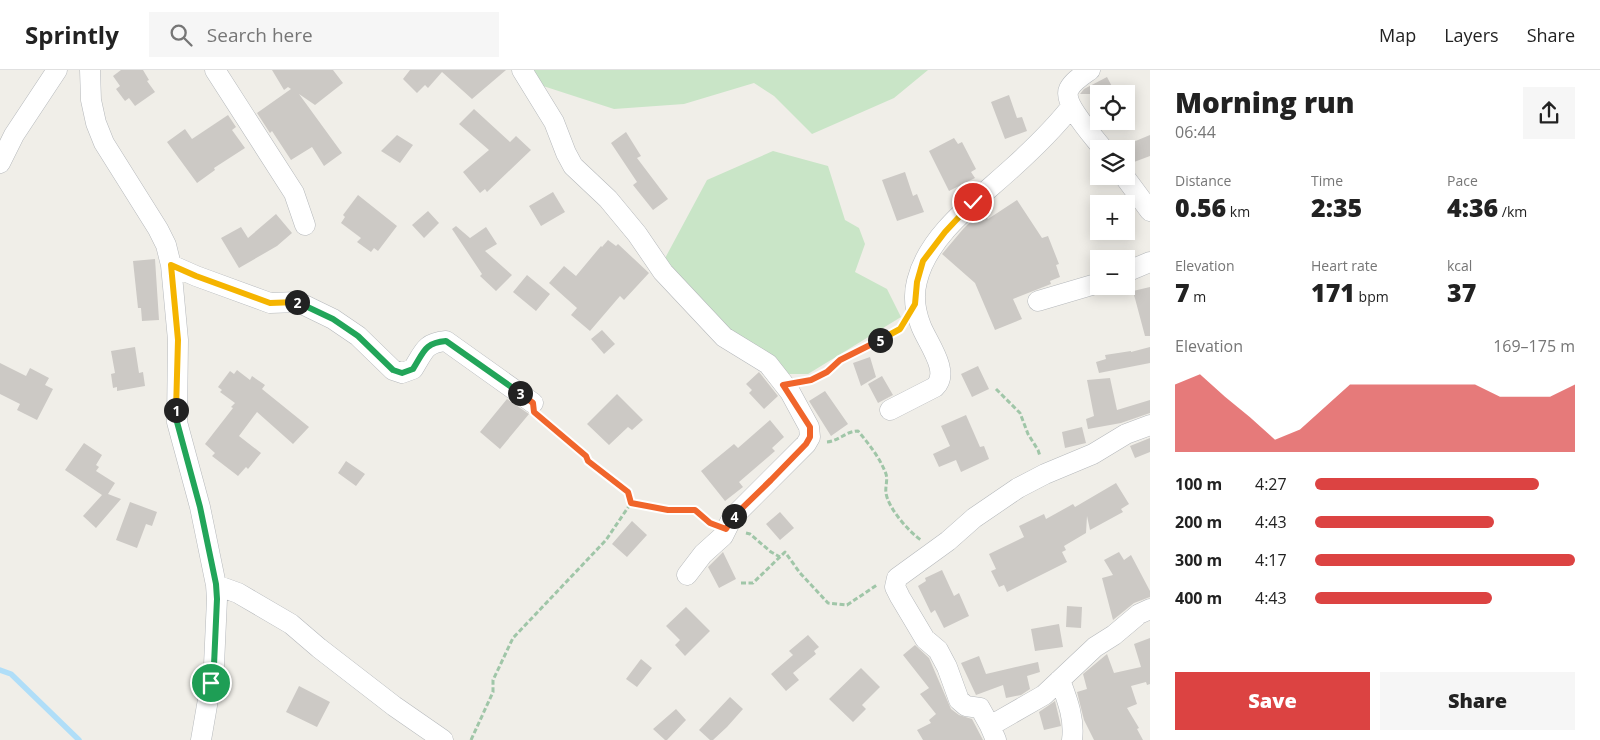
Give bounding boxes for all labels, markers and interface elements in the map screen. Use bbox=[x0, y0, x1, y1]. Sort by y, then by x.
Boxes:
search box bbox=[149, 12, 499, 57]
text: Sprintly bbox=[25, 18, 119, 51]
icon: search bbox=[167, 21, 195, 49]
text: Search here bbox=[207, 22, 313, 48]
text: Map bbox=[1379, 23, 1416, 47]
text: Layers bbox=[1444, 23, 1499, 47]
text: Share bbox=[1527, 23, 1575, 47]
text: Morning run bbox=[1175, 83, 1355, 121]
map controls bbox=[1090, 85, 1135, 295]
button: locate bbox=[1090, 85, 1135, 130]
button: share bbox=[1523, 87, 1575, 139]
text: 06:44 bbox=[1175, 121, 1216, 143]
button: layers bbox=[1090, 140, 1135, 185]
text: Distance bbox=[1175, 171, 1231, 190]
text: Time bbox=[1311, 171, 1343, 190]
text: Pace bbox=[1447, 171, 1478, 190]
pin bbox=[952, 181, 994, 223]
icon: check bbox=[959, 188, 987, 216]
text: 0.56 bbox=[1175, 190, 1226, 224]
text: 2:35 bbox=[1311, 190, 1362, 224]
text: 4:36 bbox=[1447, 190, 1498, 224]
button: + bbox=[1090, 195, 1135, 240]
text: km bbox=[1226, 202, 1250, 221]
text: /km bbox=[1498, 202, 1527, 221]
button: − bbox=[1090, 250, 1135, 295]
text: Elevation bbox=[1175, 256, 1234, 275]
text: Heart rate bbox=[1311, 256, 1378, 275]
text: kcal bbox=[1447, 256, 1472, 275]
text: 7 bbox=[1175, 275, 1190, 309]
text: 171 bbox=[1311, 275, 1355, 309]
text: 37 bbox=[1447, 275, 1476, 309]
text: m bbox=[1190, 287, 1206, 306]
text: bpm bbox=[1355, 287, 1389, 306]
pin: 2 bbox=[284, 290, 310, 314]
text: 2 bbox=[293, 293, 302, 312]
pin: 5 bbox=[868, 328, 892, 352]
text: 5 bbox=[876, 331, 885, 350]
text: Elevation bbox=[1175, 335, 1243, 357]
text: 169–175 m bbox=[1493, 335, 1575, 357]
pin: 3 bbox=[508, 380, 532, 406]
text: 3 bbox=[516, 384, 525, 403]
pin: 1 bbox=[164, 398, 188, 422]
text: 1 bbox=[172, 401, 181, 420]
text: 100 m bbox=[1175, 473, 1222, 495]
text: 4:27 bbox=[1255, 473, 1287, 495]
pin: 4 bbox=[722, 504, 746, 528]
text: 4 bbox=[730, 507, 739, 526]
text: 200 m bbox=[1175, 511, 1222, 533]
text: 4:43 bbox=[1255, 511, 1287, 533]
text: 300 m bbox=[1175, 549, 1222, 571]
text: 4:17 bbox=[1255, 549, 1287, 571]
text: 400 m bbox=[1175, 587, 1222, 609]
text: 4:43 bbox=[1255, 587, 1287, 609]
pin bbox=[190, 662, 232, 704]
icon: arrive bbox=[197, 669, 225, 697]
button: Save bbox=[1175, 672, 1370, 730]
button: Share bbox=[1380, 672, 1575, 730]

